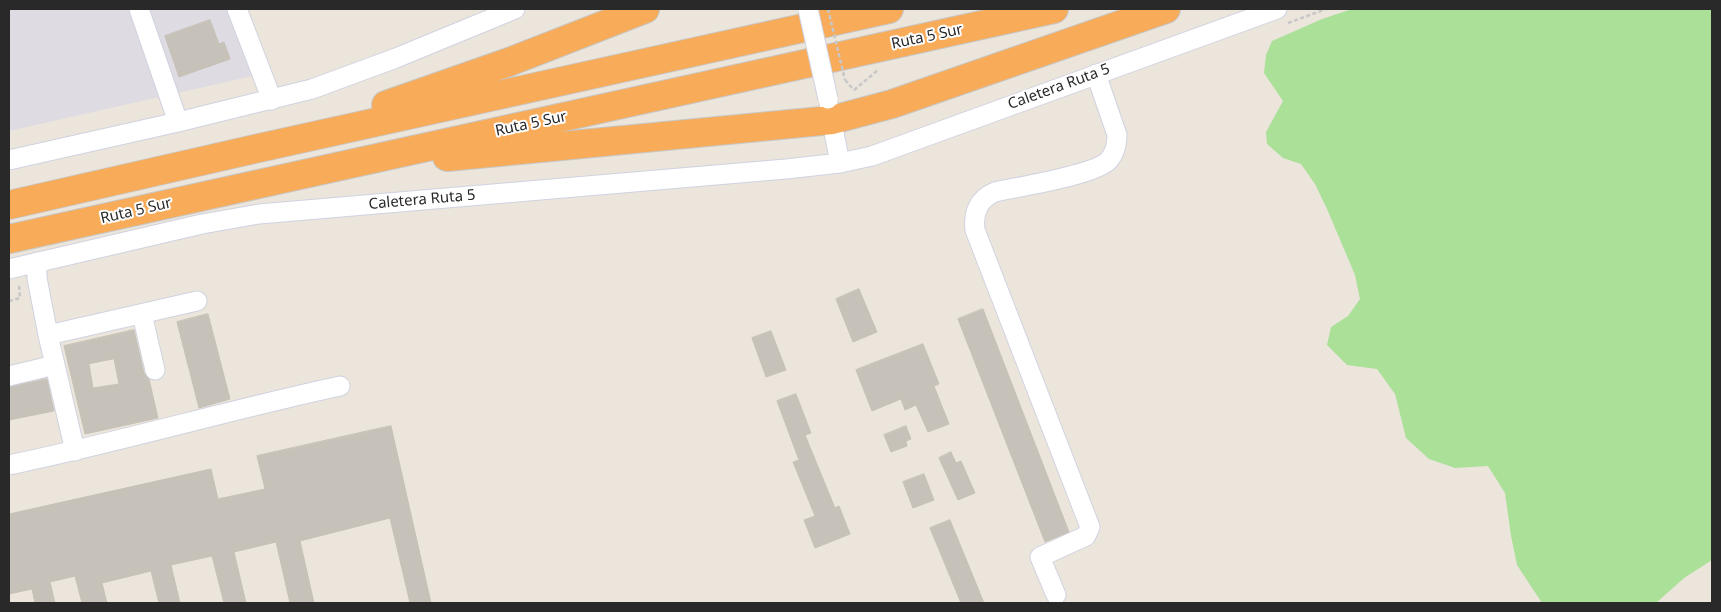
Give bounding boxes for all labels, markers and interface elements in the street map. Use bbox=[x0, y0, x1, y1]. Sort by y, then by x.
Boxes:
street label: Ruta 5 Sur bbox=[890, 21, 964, 53]
street label: Caletera Ruta 5 bbox=[1006, 60, 1112, 114]
street label: Ruta 5 Sur bbox=[494, 108, 568, 140]
street label: Caletera Ruta 5 bbox=[368, 186, 476, 214]
street label: Ruta 5 Sur bbox=[99, 194, 173, 228]

